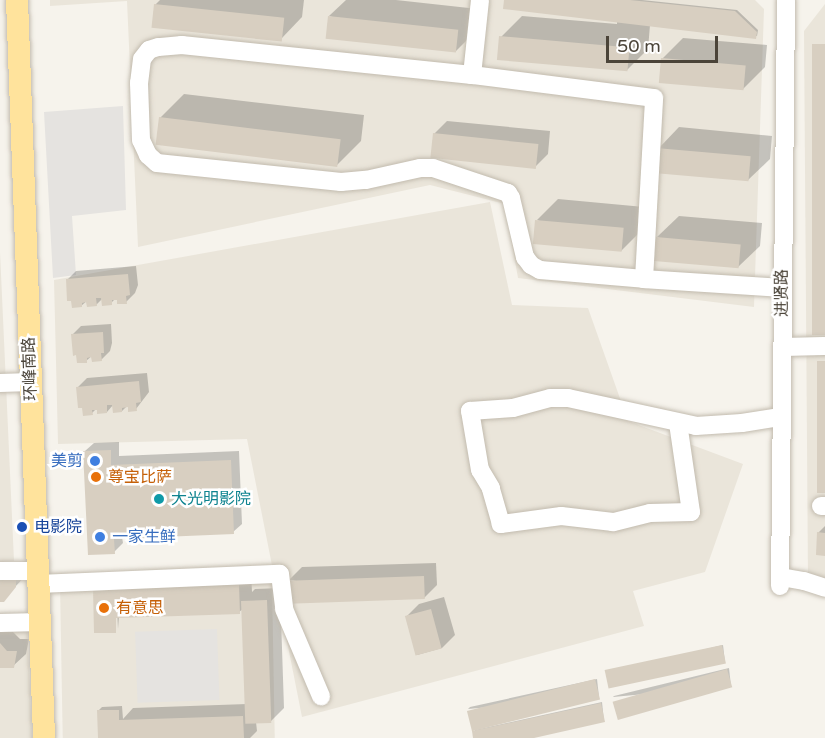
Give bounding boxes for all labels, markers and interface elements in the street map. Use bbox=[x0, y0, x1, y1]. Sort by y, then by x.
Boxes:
scale bar bbox=[609, 24, 722, 62]
text: 50 m bbox=[617, 35, 661, 57]
street label: 进贤路 bbox=[772, 269, 792, 317]
street label: 环峰南路 bbox=[19, 337, 41, 401]
place label: 美剪 bbox=[51, 451, 83, 471]
marker: 美剪 bbox=[88, 454, 102, 468]
place label: 尊宝比萨 bbox=[108, 467, 172, 487]
marker: 尊宝比萨 bbox=[89, 470, 103, 484]
place label: 大光明影院 bbox=[171, 489, 251, 509]
marker: 大光明影院 bbox=[152, 492, 166, 506]
place label: 电影院 bbox=[34, 517, 82, 537]
marker: 电影院 bbox=[15, 520, 29, 534]
place label: 一家生鲜 bbox=[112, 527, 176, 547]
marker: 一家生鲜 bbox=[93, 530, 107, 544]
place label: 有意思 bbox=[116, 598, 164, 618]
marker: 有意思 bbox=[97, 601, 111, 615]

